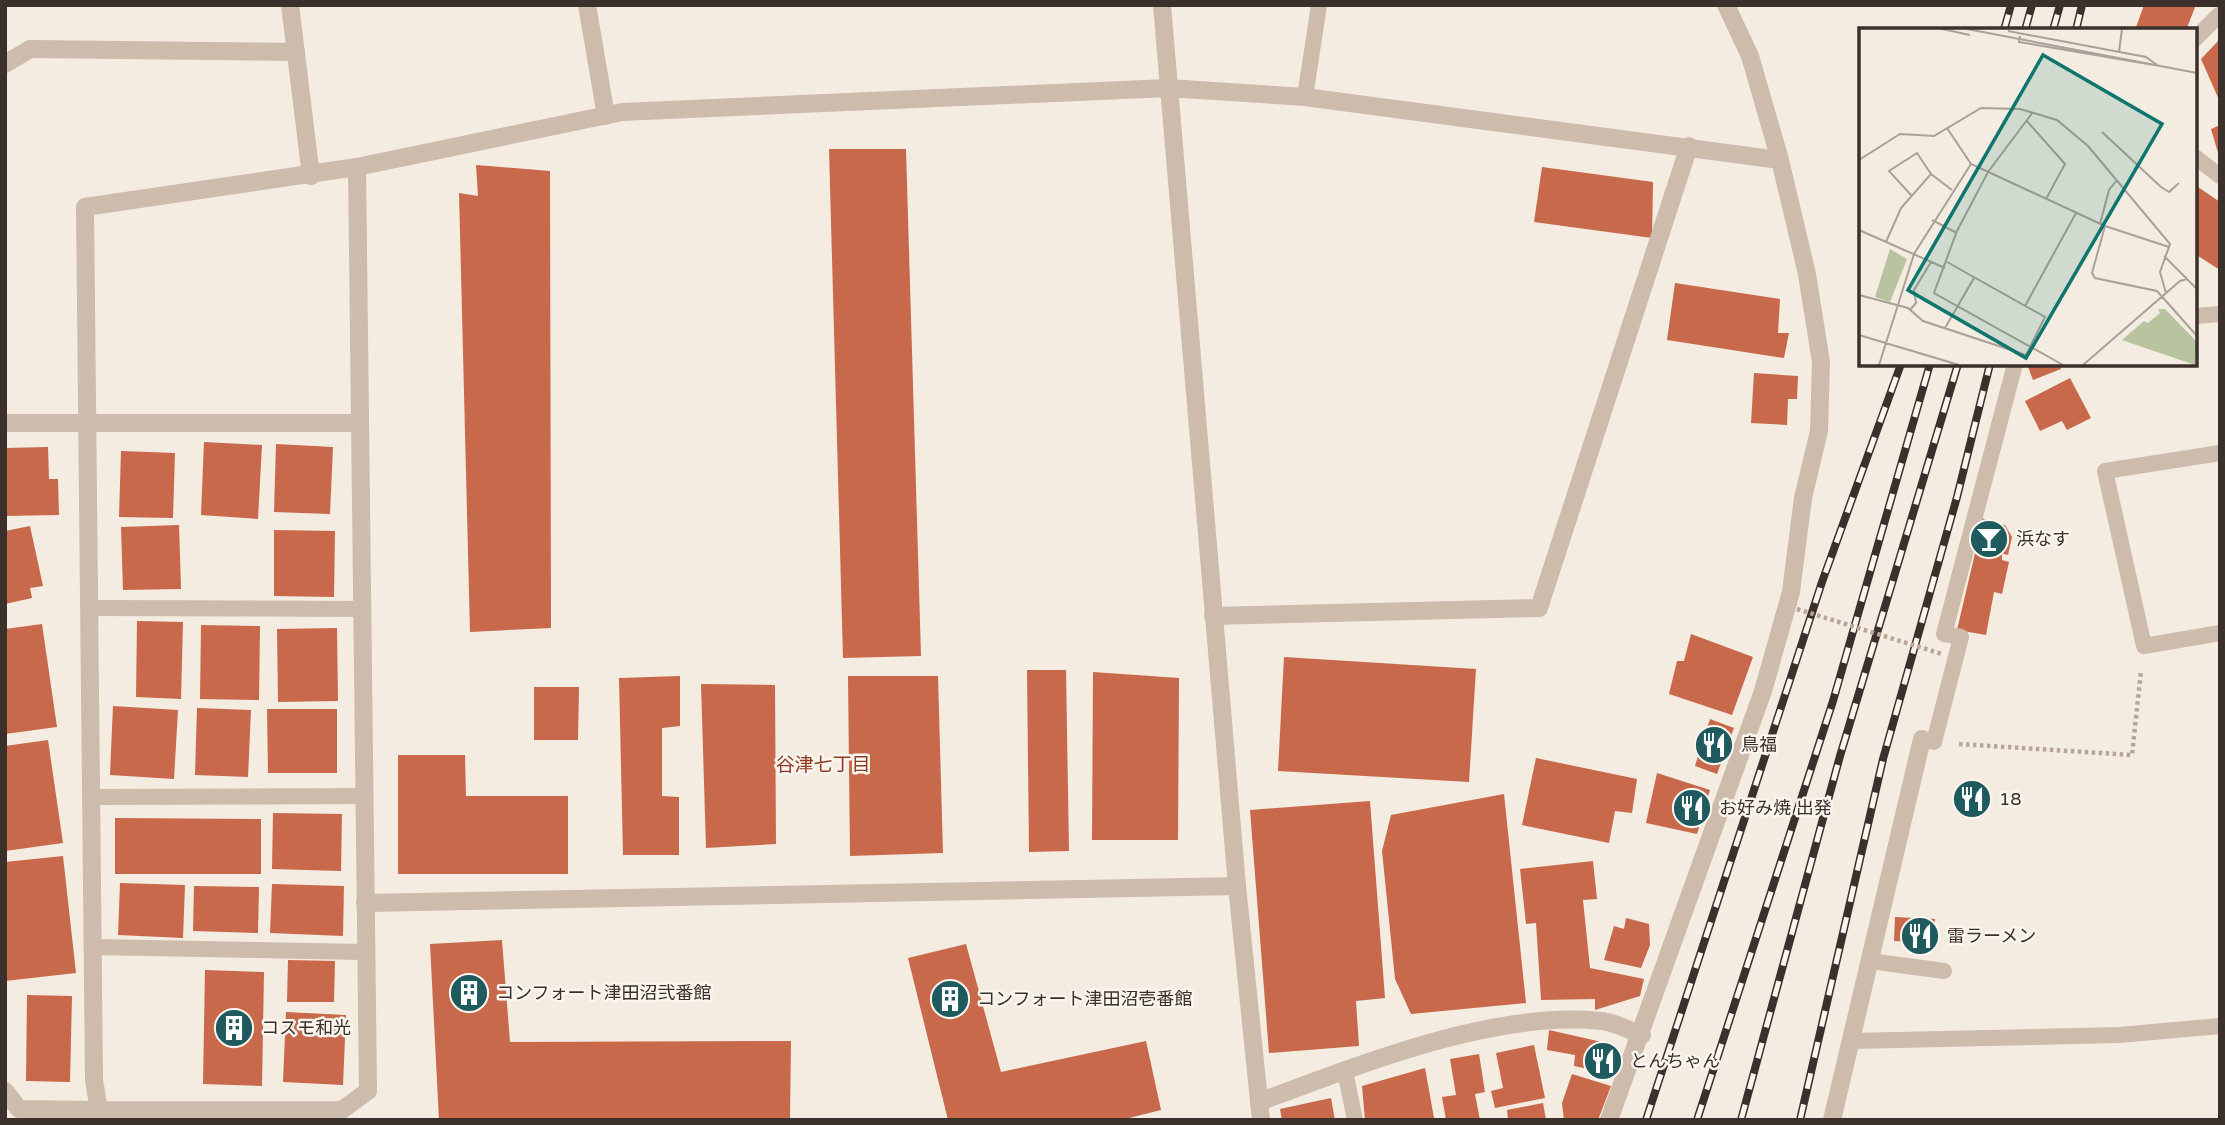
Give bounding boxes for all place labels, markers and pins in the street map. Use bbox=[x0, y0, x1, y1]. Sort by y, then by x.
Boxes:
bar icon: 浜なす bbox=[1968, 518, 2010, 560]
place label: 浜なす bbox=[2016, 528, 2070, 550]
restaurant icon: 鳥福 bbox=[1693, 724, 1735, 766]
place label: 鳥福 bbox=[1741, 734, 1777, 756]
restaurant icon: 18 bbox=[1951, 778, 1993, 820]
restaurant icon: お好み焼 出発 bbox=[1671, 787, 1713, 829]
place label: 18 bbox=[1999, 788, 2022, 810]
place label: お好み焼 出発 bbox=[1719, 797, 1832, 819]
restaurant icon: 雷ラーメン bbox=[1899, 915, 1941, 957]
place label: 雷ラーメン bbox=[1947, 925, 2036, 947]
building icon: コンフォート津田沼弐番館 bbox=[448, 972, 490, 1014]
building icon: コンフォート津田沼壱番館 bbox=[929, 978, 971, 1020]
place label: コンフォート津田沼弐番館 bbox=[496, 982, 711, 1004]
place label: コンフォート津田沼壱番館 bbox=[977, 988, 1192, 1010]
building icon: コスモ和光 bbox=[213, 1007, 255, 1049]
place label: コスモ和光 bbox=[261, 1017, 351, 1039]
restaurant icon: とんちゃん bbox=[1582, 1040, 1624, 1082]
place label: とんちゃん bbox=[1630, 1050, 1720, 1072]

